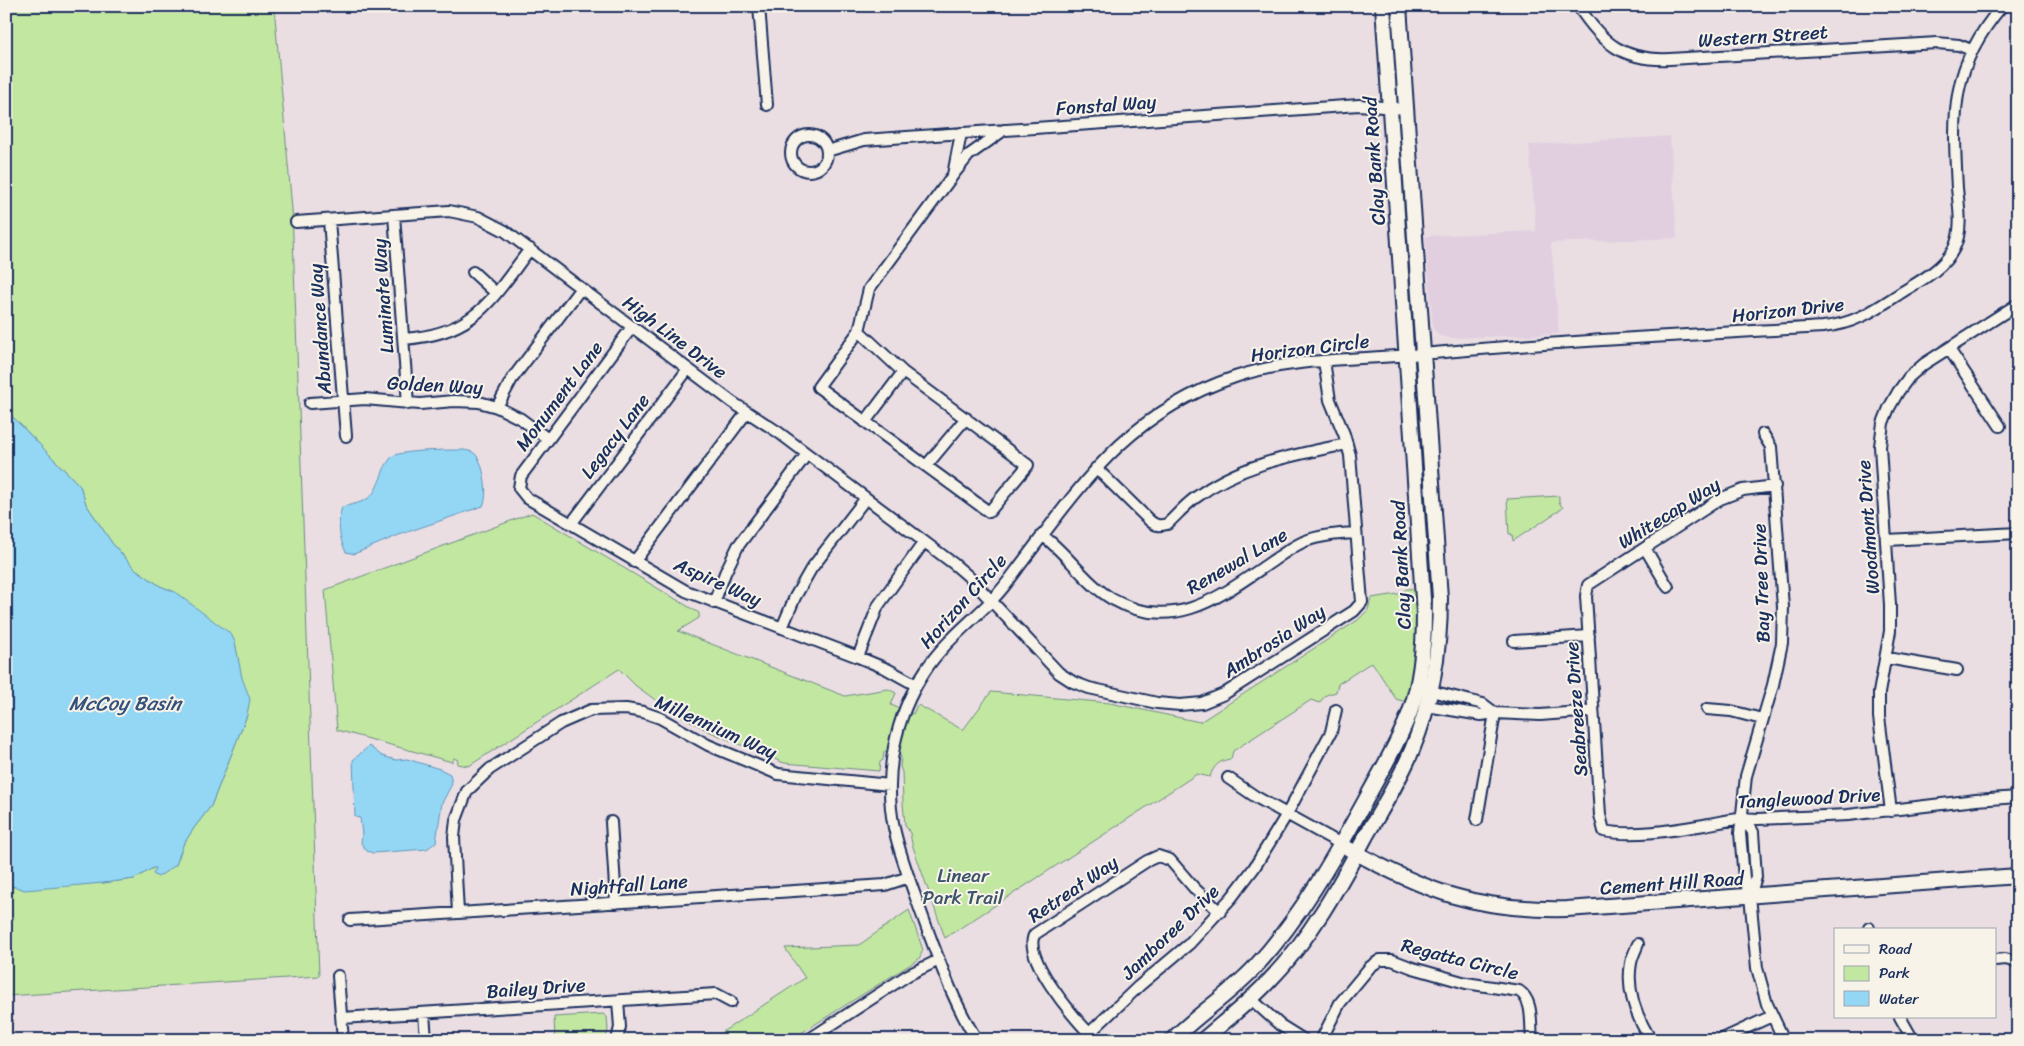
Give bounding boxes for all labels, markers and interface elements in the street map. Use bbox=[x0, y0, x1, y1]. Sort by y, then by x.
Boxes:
street label: Western Street bbox=[1697, 15, 1829, 57]
street label: Fonstal Way bbox=[1055, 85, 1157, 125]
street label: Clay Bank Road bbox=[1353, 95, 1395, 226]
street label: Luminate Way bbox=[363, 237, 403, 355]
street label: Abundance Way bbox=[299, 262, 341, 396]
street label: High Line Drive bbox=[615, 286, 735, 388]
street label: Horizon Drive bbox=[1730, 288, 1846, 332]
street label: Horizon Circle bbox=[1249, 324, 1371, 372]
street label: Monument Lane bbox=[506, 333, 612, 458]
street label: Golden Way bbox=[386, 366, 484, 404]
street label: Legacy Lane bbox=[572, 386, 658, 486]
street label: Woodmont Drive bbox=[1847, 459, 1889, 595]
street label: Whitecap Way bbox=[1611, 468, 1727, 558]
street label: Clay Bank Road bbox=[1381, 499, 1421, 630]
street label: Renewal Lane bbox=[1180, 518, 1294, 603]
street label: Bay Tree Drive bbox=[1742, 523, 1780, 643]
street label: Horizon Circle bbox=[911, 545, 1015, 656]
street label: Aspire Way bbox=[668, 548, 767, 616]
street label: Ambrosia Way bbox=[1215, 595, 1332, 687]
street label: Seabreeze Drive bbox=[1555, 640, 1597, 778]
street label: Millennium Way bbox=[650, 685, 783, 769]
water label: McCoy Basin bbox=[69, 686, 183, 721]
street label: Tanglewood Drive bbox=[1737, 778, 1881, 818]
street label: Retreat Way bbox=[1021, 846, 1125, 932]
park label: Linear Park Trail bbox=[923, 859, 1004, 914]
street label: Cement Hill Road bbox=[1599, 861, 1747, 904]
street label: Nightfall Lane bbox=[569, 864, 689, 906]
street label: Jamboree Drive bbox=[1112, 876, 1227, 989]
street label: Regatta Circle bbox=[1398, 928, 1523, 990]
legend bbox=[1834, 928, 1996, 1018]
text: Road bbox=[1879, 936, 1912, 962]
text: Park bbox=[1879, 960, 1910, 986]
street label: Bailey Drive bbox=[485, 968, 587, 1008]
text: Water bbox=[1879, 986, 1919, 1012]

